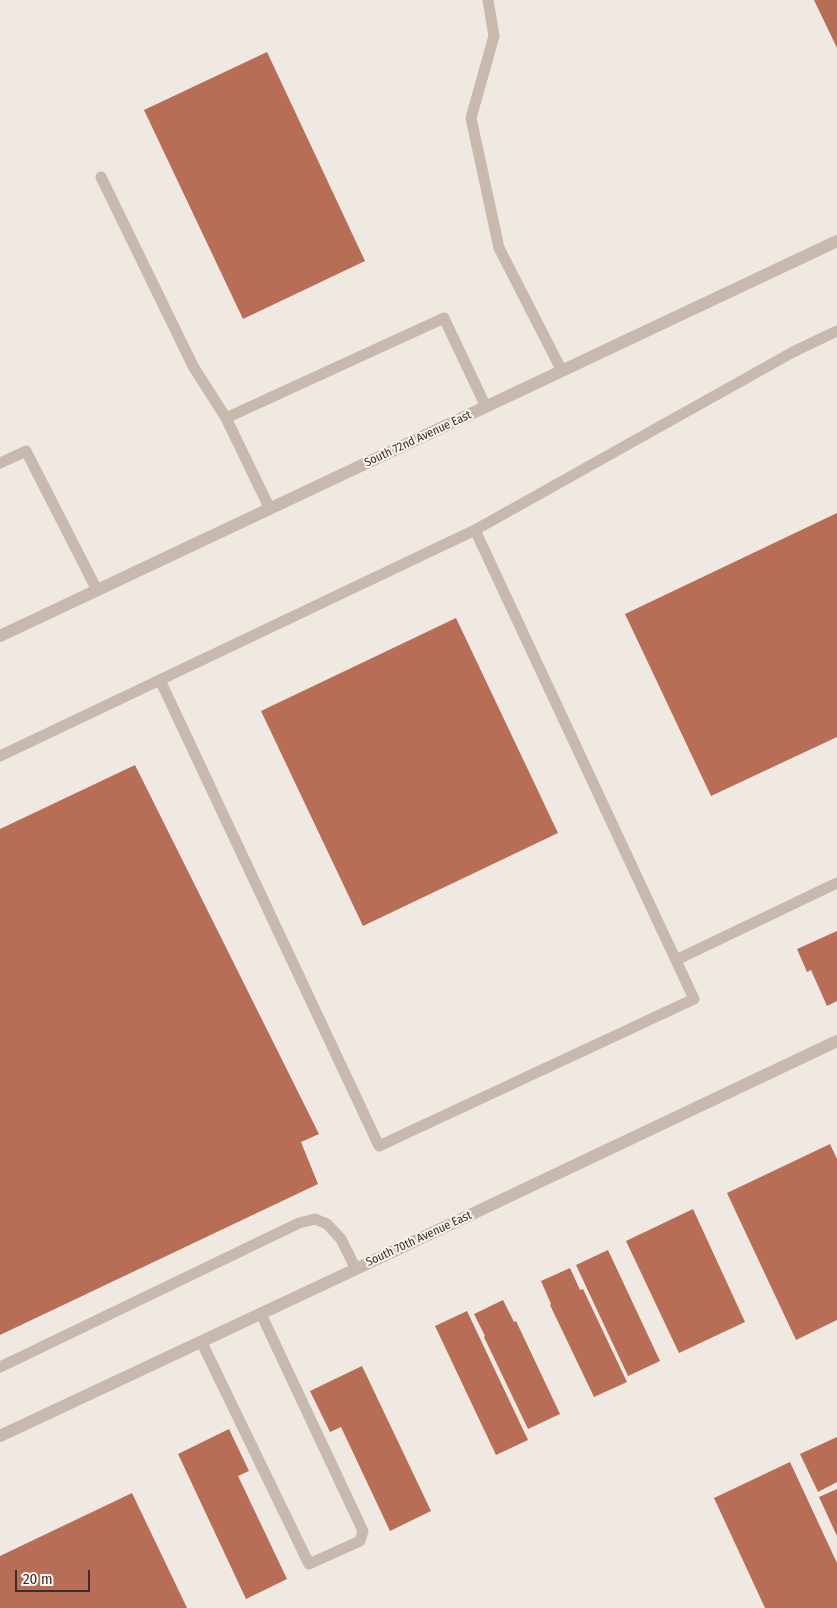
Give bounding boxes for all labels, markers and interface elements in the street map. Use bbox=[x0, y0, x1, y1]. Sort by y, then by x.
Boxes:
street label: South 72nd Avenue East bbox=[362, 408, 474, 470]
street label: South 70th Avenue East bbox=[364, 1208, 474, 1270]
scale bar bbox=[18, 1560, 92, 1592]
text: 20 m bbox=[23, 1570, 53, 1588]

